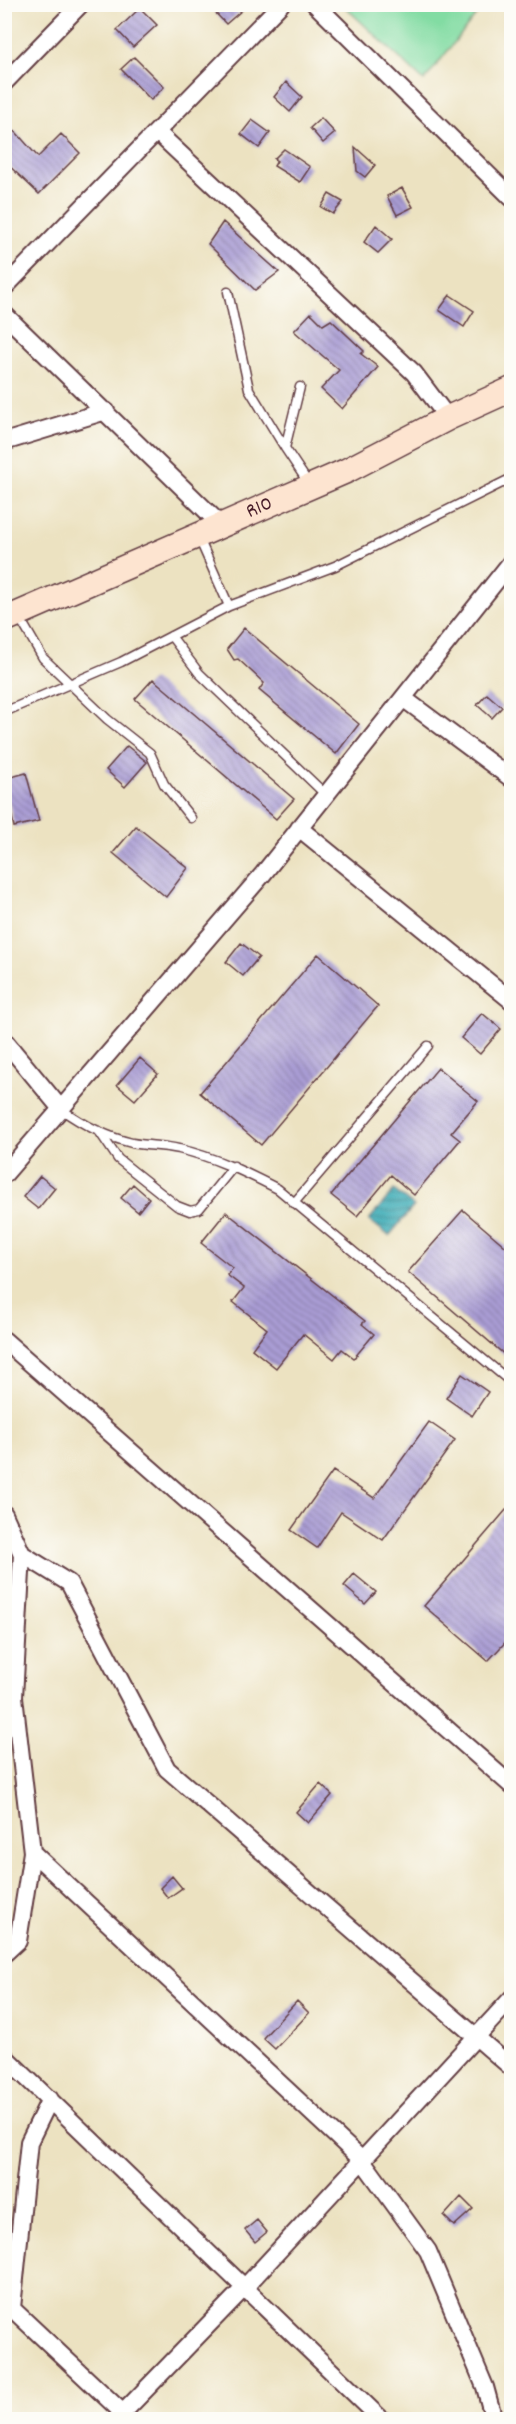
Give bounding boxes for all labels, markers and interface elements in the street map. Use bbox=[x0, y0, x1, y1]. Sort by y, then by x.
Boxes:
street label: R10 bbox=[242, 490, 278, 528]

